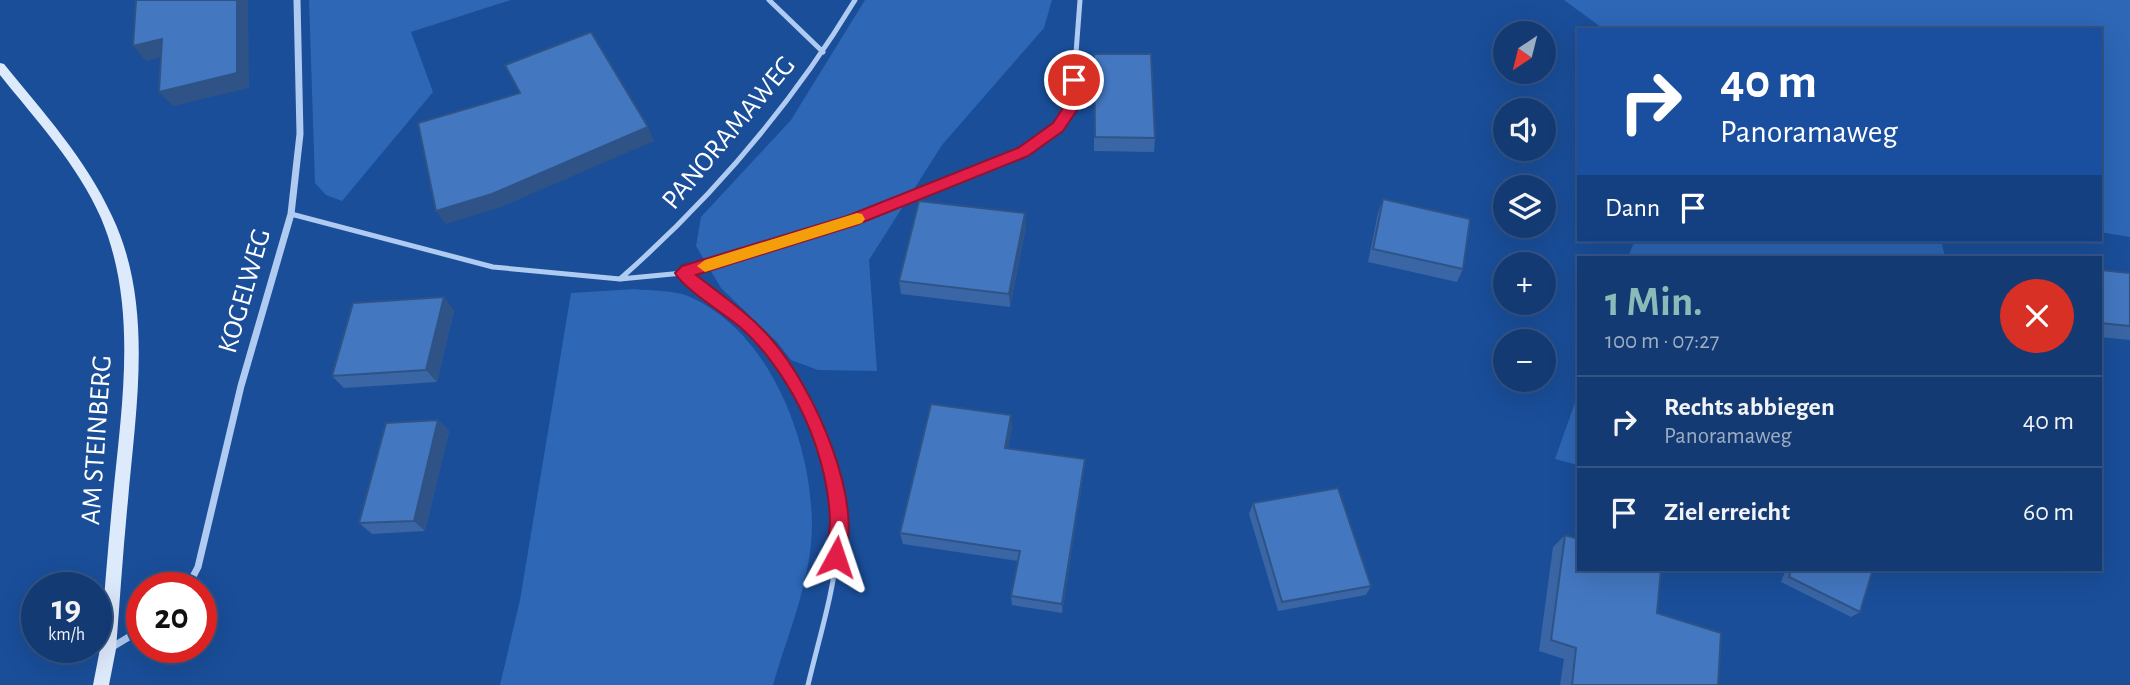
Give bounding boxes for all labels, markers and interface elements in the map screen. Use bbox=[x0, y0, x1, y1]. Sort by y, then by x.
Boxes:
north arrow bbox=[1493, 21, 1556, 84]
map controls bbox=[1493, 21, 1556, 392]
pin bbox=[1044, 50, 1104, 110]
street label: PANORAMAWEG bbox=[657, 51, 801, 215]
icon: right bbox=[1605, 56, 1696, 147]
text: 40 m bbox=[1720, 58, 1817, 107]
icon: arrive bbox=[1055, 61, 1093, 99]
button: sound bbox=[1493, 98, 1556, 161]
text: Panoramaweg bbox=[1720, 116, 1898, 148]
button: layers bbox=[1493, 175, 1556, 238]
icon: arrive bbox=[1674, 189, 1712, 227]
text: Dann bbox=[1605, 195, 1660, 221]
street label: KOGELWEG bbox=[214, 226, 276, 356]
button: + bbox=[1493, 252, 1556, 315]
button: close bbox=[2000, 279, 2074, 353]
text: 1 Min. bbox=[1605, 281, 1703, 323]
button: − bbox=[1493, 329, 1556, 392]
text: 100 m · 07:27 bbox=[1605, 330, 1719, 353]
street label: AM STEINBERG bbox=[77, 354, 117, 526]
text: Rechts abbiegen bbox=[1664, 394, 1835, 420]
icon: right bbox=[1605, 403, 1643, 441]
text: 40 m bbox=[2023, 408, 2074, 434]
text: Panoramaweg bbox=[1664, 425, 1792, 448]
icon: arrive bbox=[1605, 494, 1643, 532]
text: Ziel erreicht bbox=[1664, 499, 1790, 525]
text: 60 m bbox=[2023, 499, 2074, 525]
position arrow bbox=[799, 520, 873, 594]
speed limit sign: 20 bbox=[126, 572, 217, 663]
text: 19 bbox=[52, 591, 81, 626]
text: km/h bbox=[48, 626, 85, 644]

